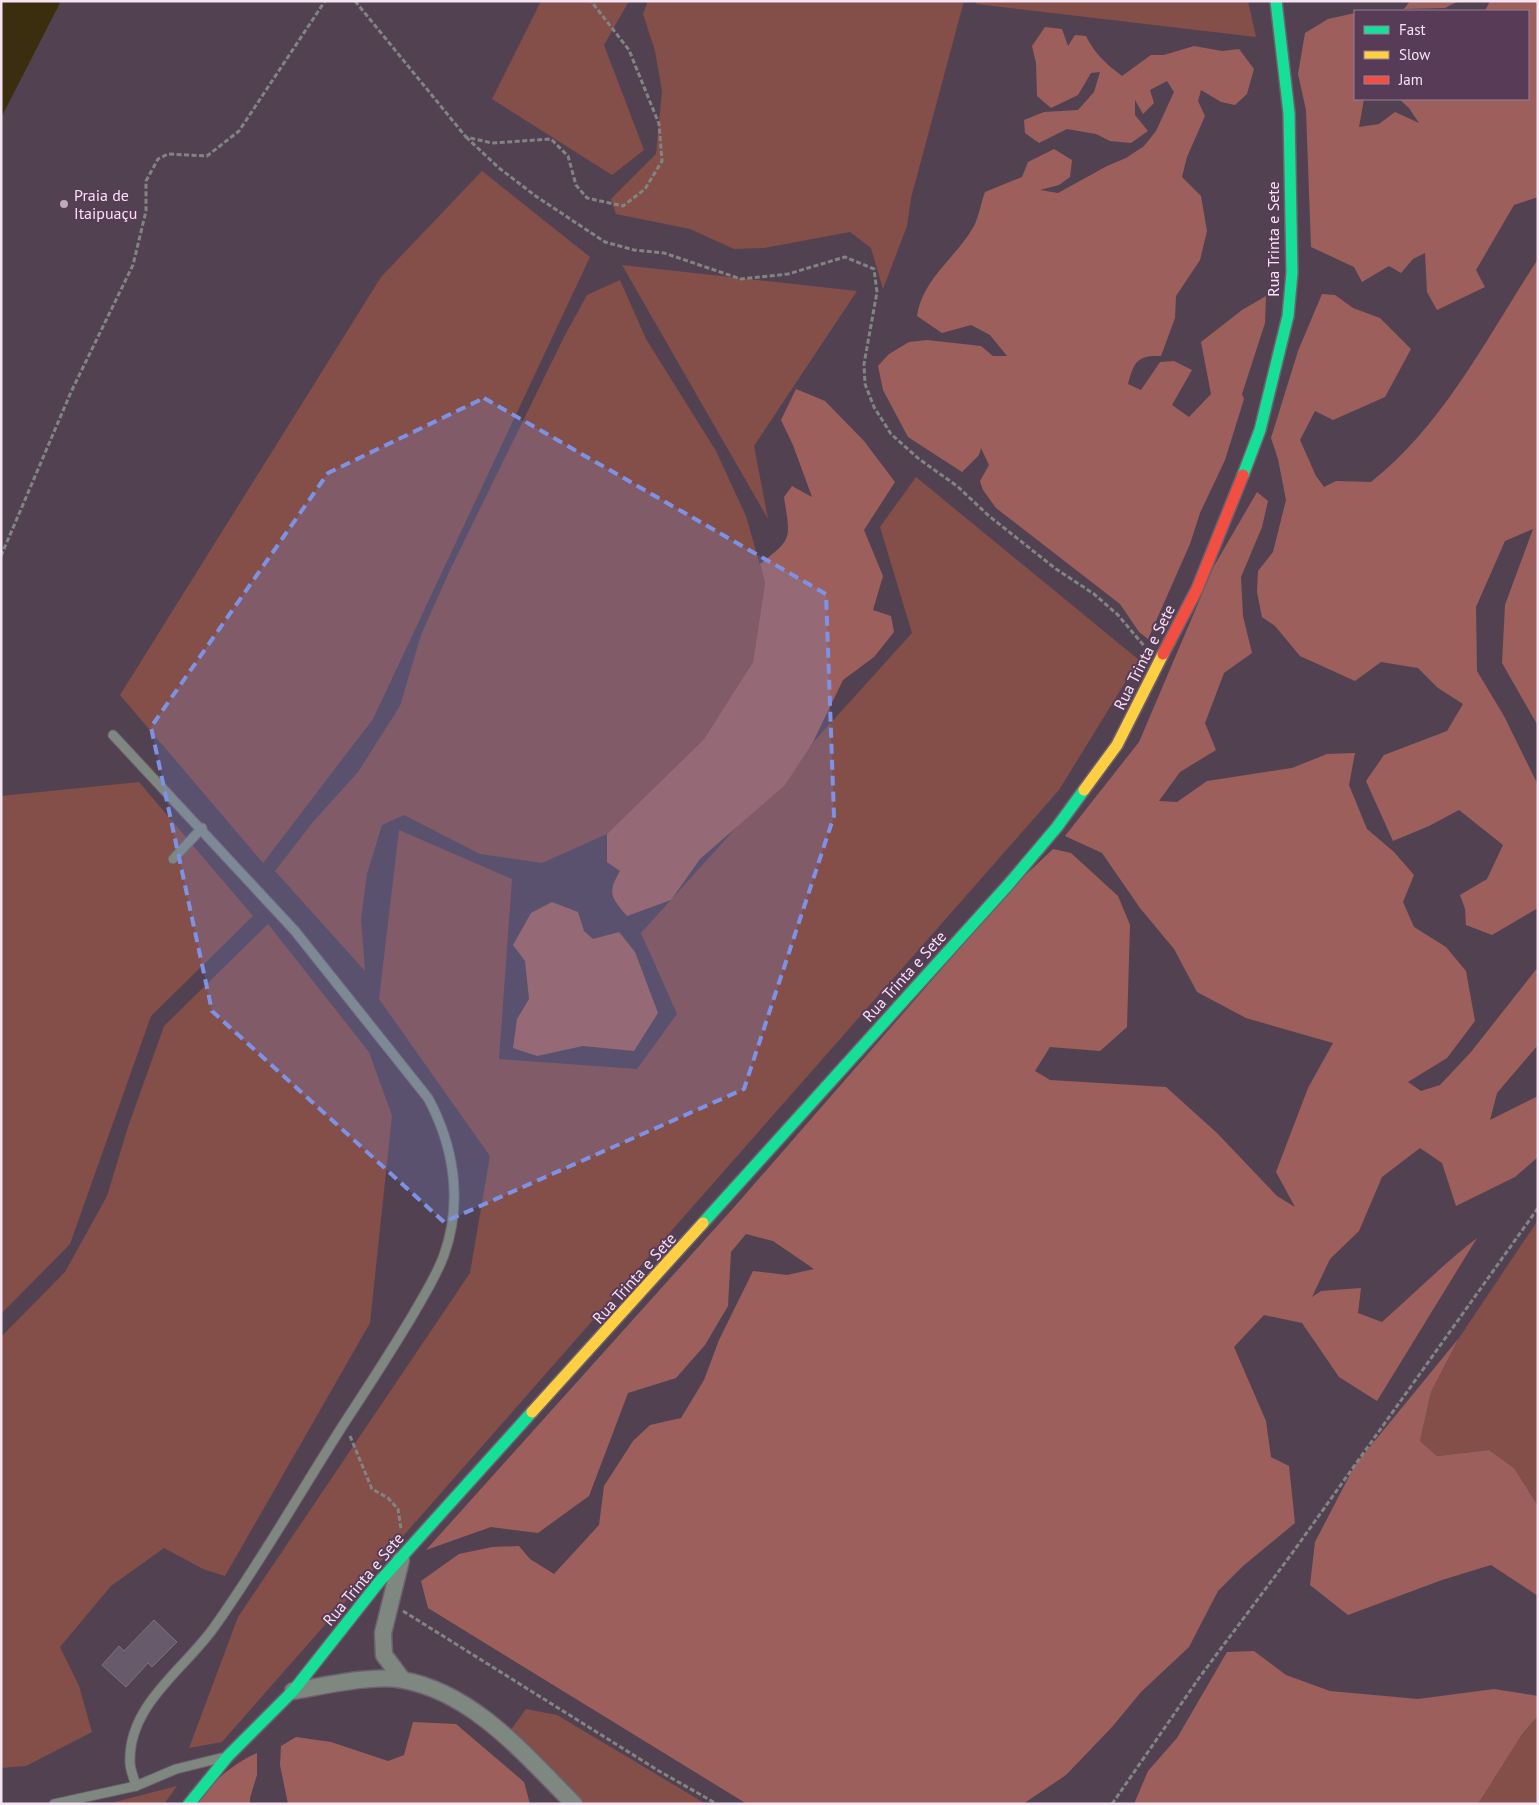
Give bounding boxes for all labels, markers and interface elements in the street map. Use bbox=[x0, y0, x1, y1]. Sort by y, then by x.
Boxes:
legend bbox=[1354, 10, 1529, 100]
text: Fast bbox=[1399, 20, 1426, 39]
text: Slow bbox=[1399, 45, 1430, 64]
text: Jam bbox=[1398, 70, 1423, 89]
street label: Rua Trinta e Sete bbox=[1263, 181, 1283, 297]
place label: Praia de Itaipuaçu bbox=[74, 185, 137, 223]
marker: Praia de Itaipuaçu bbox=[58, 198, 70, 210]
street label: Rua Trinta e Sete bbox=[1109, 601, 1179, 713]
street label: Rua Trinta e Sete bbox=[858, 926, 950, 1026]
street label: Rua Trinta e Sete bbox=[588, 1228, 680, 1328]
street label: Rua Trinta e Sete bbox=[318, 1528, 408, 1630]

